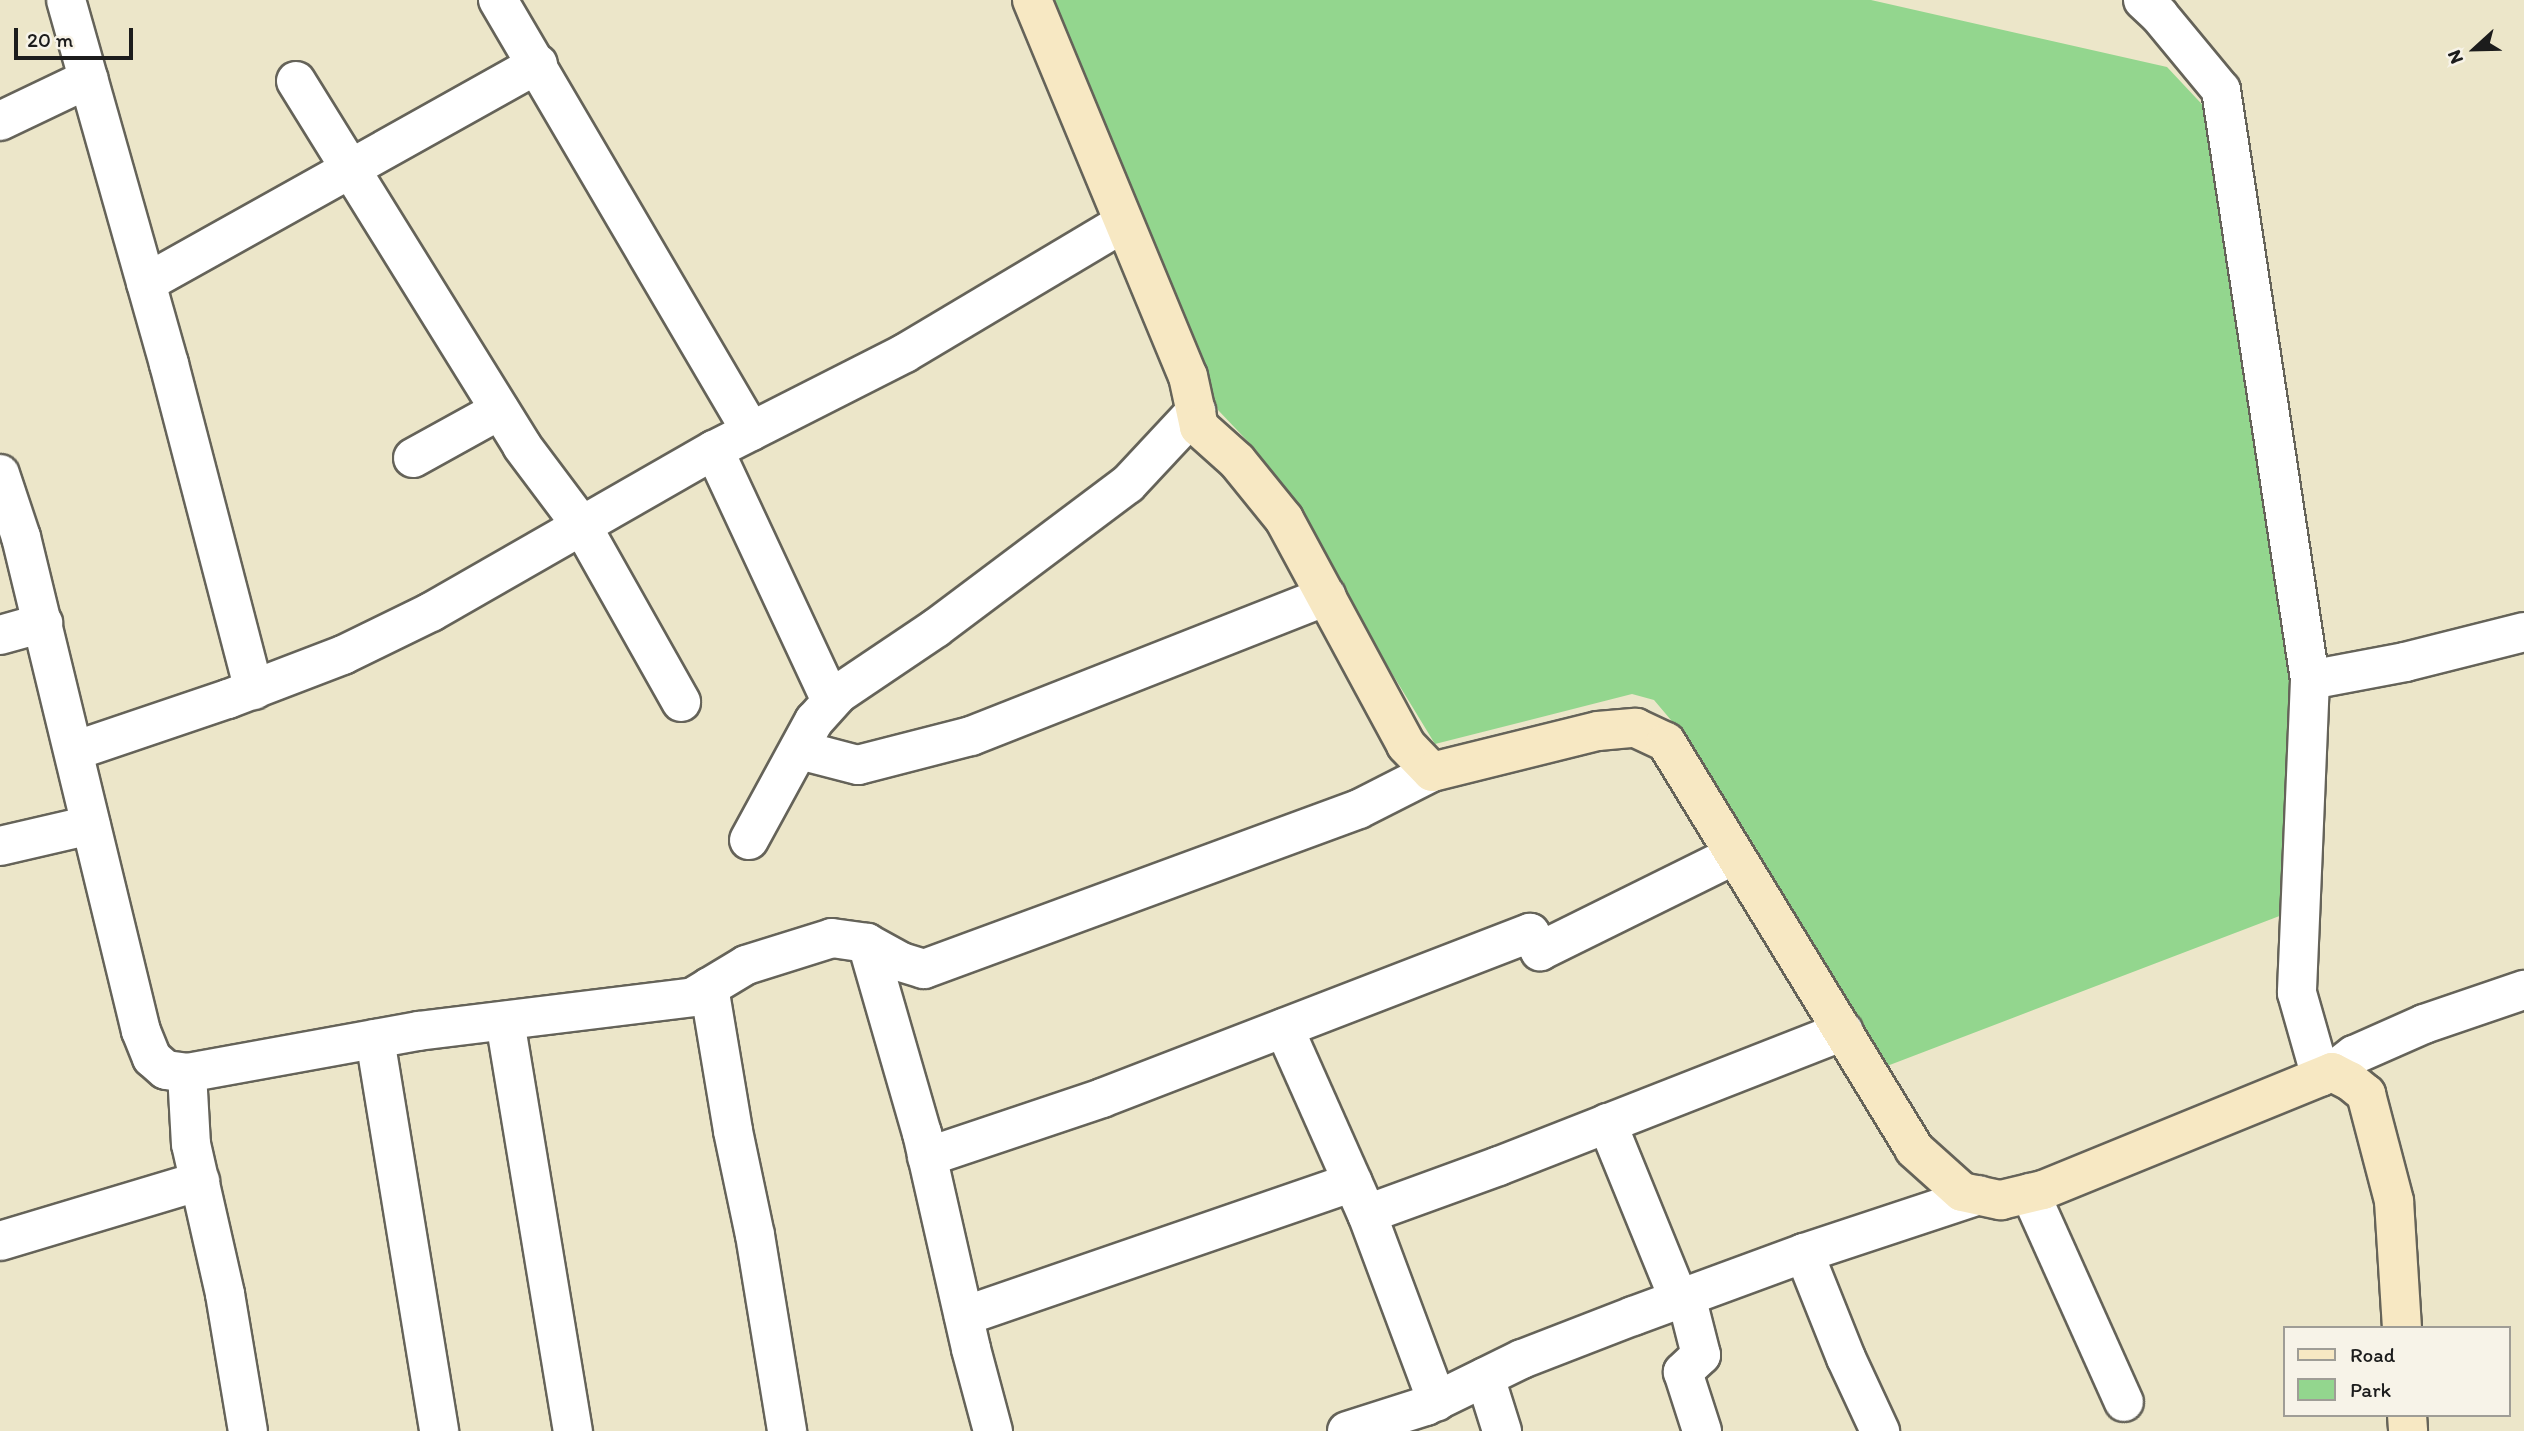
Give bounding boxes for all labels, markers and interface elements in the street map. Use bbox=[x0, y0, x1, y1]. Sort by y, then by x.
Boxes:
scale bar bbox=[18, 14, 136, 58]
north arrow bbox=[2440, 14, 2510, 84]
text: 20 m bbox=[27, 27, 73, 52]
text: N bbox=[2442, 47, 2468, 67]
legend bbox=[2282, 1326, 2510, 1417]
text: Road bbox=[2350, 1342, 2395, 1367]
text: Park bbox=[2350, 1377, 2391, 1402]

